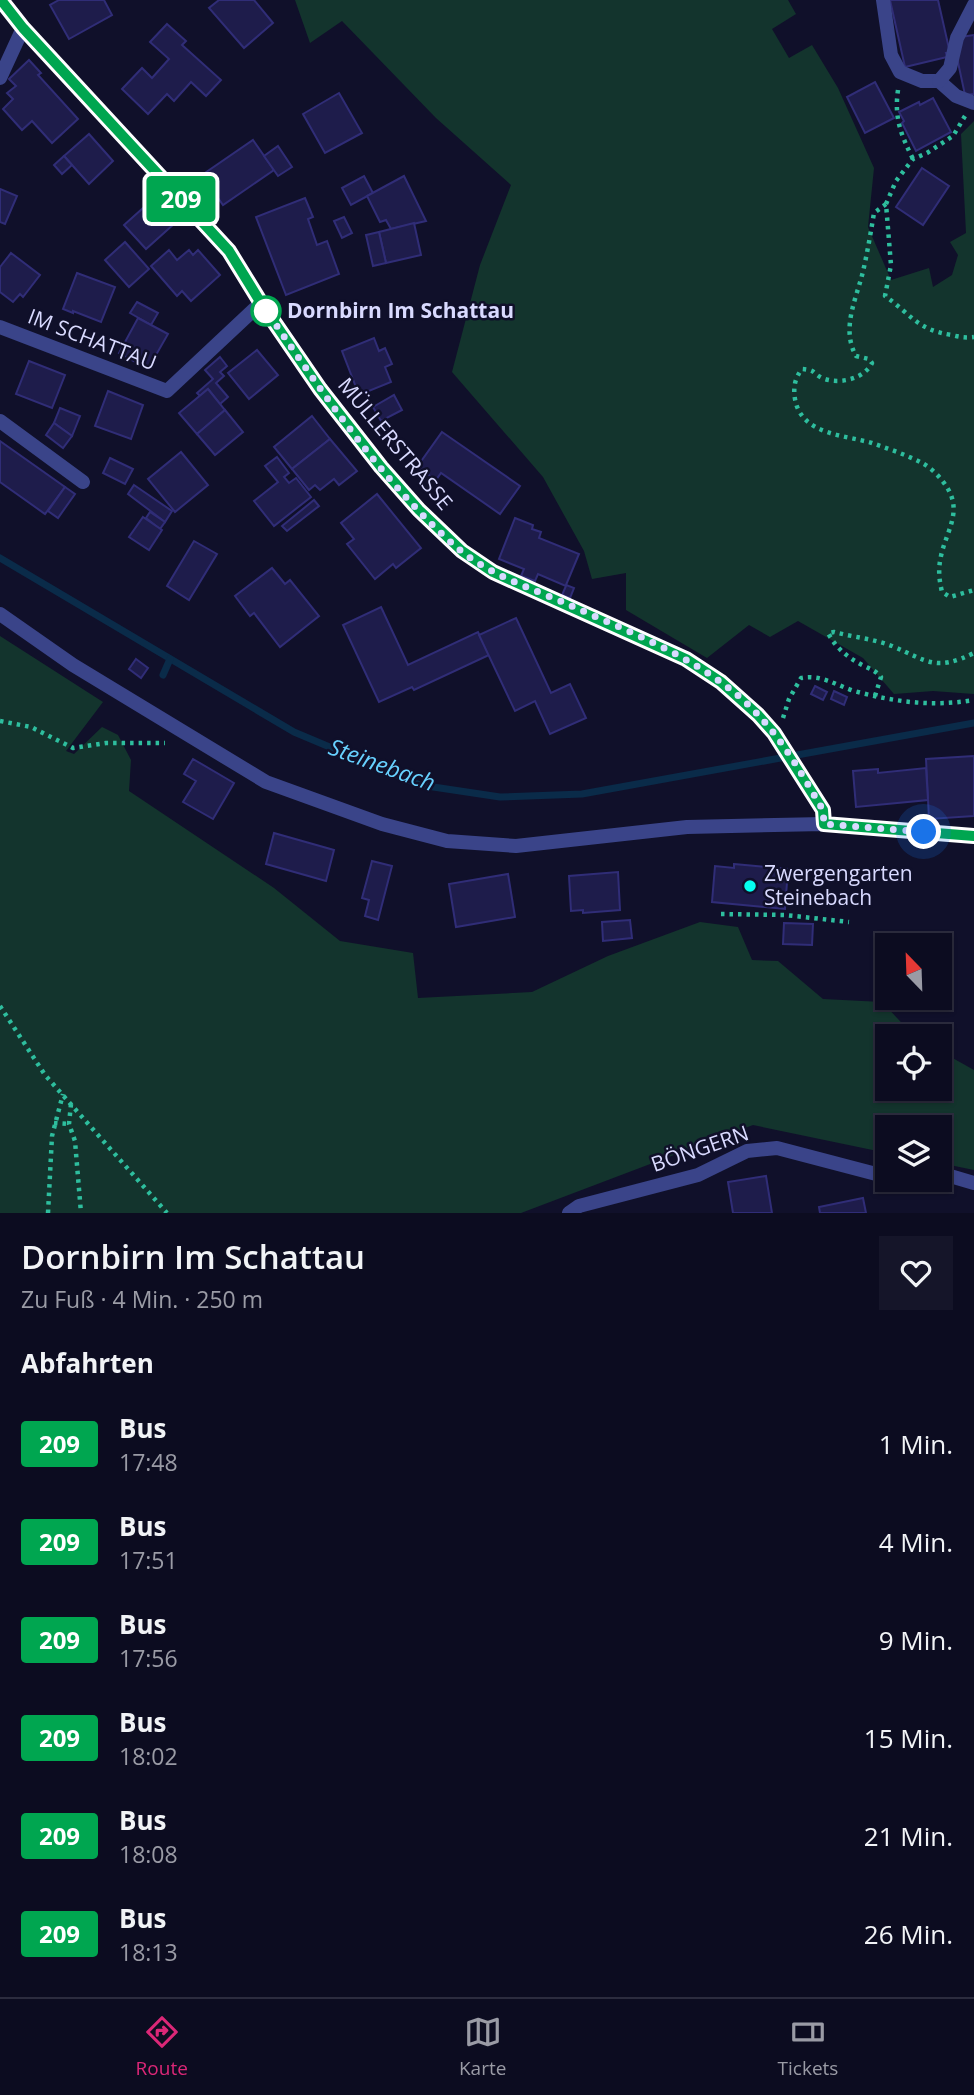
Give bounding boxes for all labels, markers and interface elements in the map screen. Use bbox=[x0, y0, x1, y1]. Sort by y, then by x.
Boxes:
line badge: 209 bbox=[141, 176, 221, 222]
text: 209 bbox=[160, 182, 202, 215]
marker: Dornbirn Im Schattau bbox=[251, 296, 281, 326]
place label: Dornbirn Im Schattau bbox=[287, 296, 514, 324]
street label: IM SCHATTAU bbox=[24, 302, 161, 376]
street label: MÜLLERSTRASSE bbox=[332, 371, 459, 515]
water label: Steinebach bbox=[325, 730, 440, 798]
your location bbox=[906, 814, 941, 849]
place label: Zwergengarten Steinebach bbox=[764, 859, 913, 911]
marker: Zwergengarten Steinebach bbox=[742, 878, 758, 894]
north arrow bbox=[875, 933, 952, 1010]
map controls bbox=[875, 933, 952, 1192]
button: locate bbox=[875, 1024, 952, 1101]
button: layers bbox=[875, 1115, 952, 1192]
street label: BÖNGERN bbox=[647, 1118, 752, 1178]
text: Dornbirn Im Schattau bbox=[21, 1234, 365, 1279]
button: heart bbox=[879, 1236, 953, 1310]
text: Zu Fuß · 4 Min. · 250 m bbox=[21, 1283, 263, 1315]
text: Abfahrten bbox=[21, 1345, 154, 1381]
text: Bus bbox=[119, 1410, 166, 1446]
text: 1 Min. bbox=[879, 1426, 953, 1462]
text: 209 bbox=[39, 1427, 80, 1460]
text: 17:48 bbox=[119, 1446, 178, 1478]
text: Bus bbox=[119, 1508, 166, 1544]
text: 4 Min. bbox=[879, 1524, 953, 1560]
text: 209 bbox=[39, 1525, 80, 1558]
text: 17:51 bbox=[119, 1544, 178, 1576]
text: Bus bbox=[119, 1606, 166, 1642]
text: 9 Min. bbox=[879, 1622, 953, 1658]
text: 209 bbox=[39, 1623, 80, 1656]
text: 17:56 bbox=[119, 1642, 178, 1674]
text: Bus bbox=[119, 1704, 166, 1740]
text: 15 Min. bbox=[864, 1720, 953, 1756]
text: 209 bbox=[39, 1721, 80, 1754]
text: 18:02 bbox=[119, 1740, 178, 1772]
text: Bus bbox=[119, 1802, 166, 1838]
text: 21 Min. bbox=[864, 1818, 953, 1854]
text: 209 bbox=[39, 1819, 80, 1852]
text: 18:08 bbox=[119, 1838, 178, 1870]
text: Bus bbox=[119, 1900, 166, 1936]
text: 26 Min. bbox=[864, 1916, 953, 1952]
text: 209 bbox=[39, 1917, 80, 1950]
text: 18:13 bbox=[119, 1936, 178, 1968]
tab: Route bbox=[136, 2013, 188, 2081]
tab: Karte bbox=[459, 2013, 506, 2081]
tab: Tickets bbox=[778, 2013, 838, 2081]

